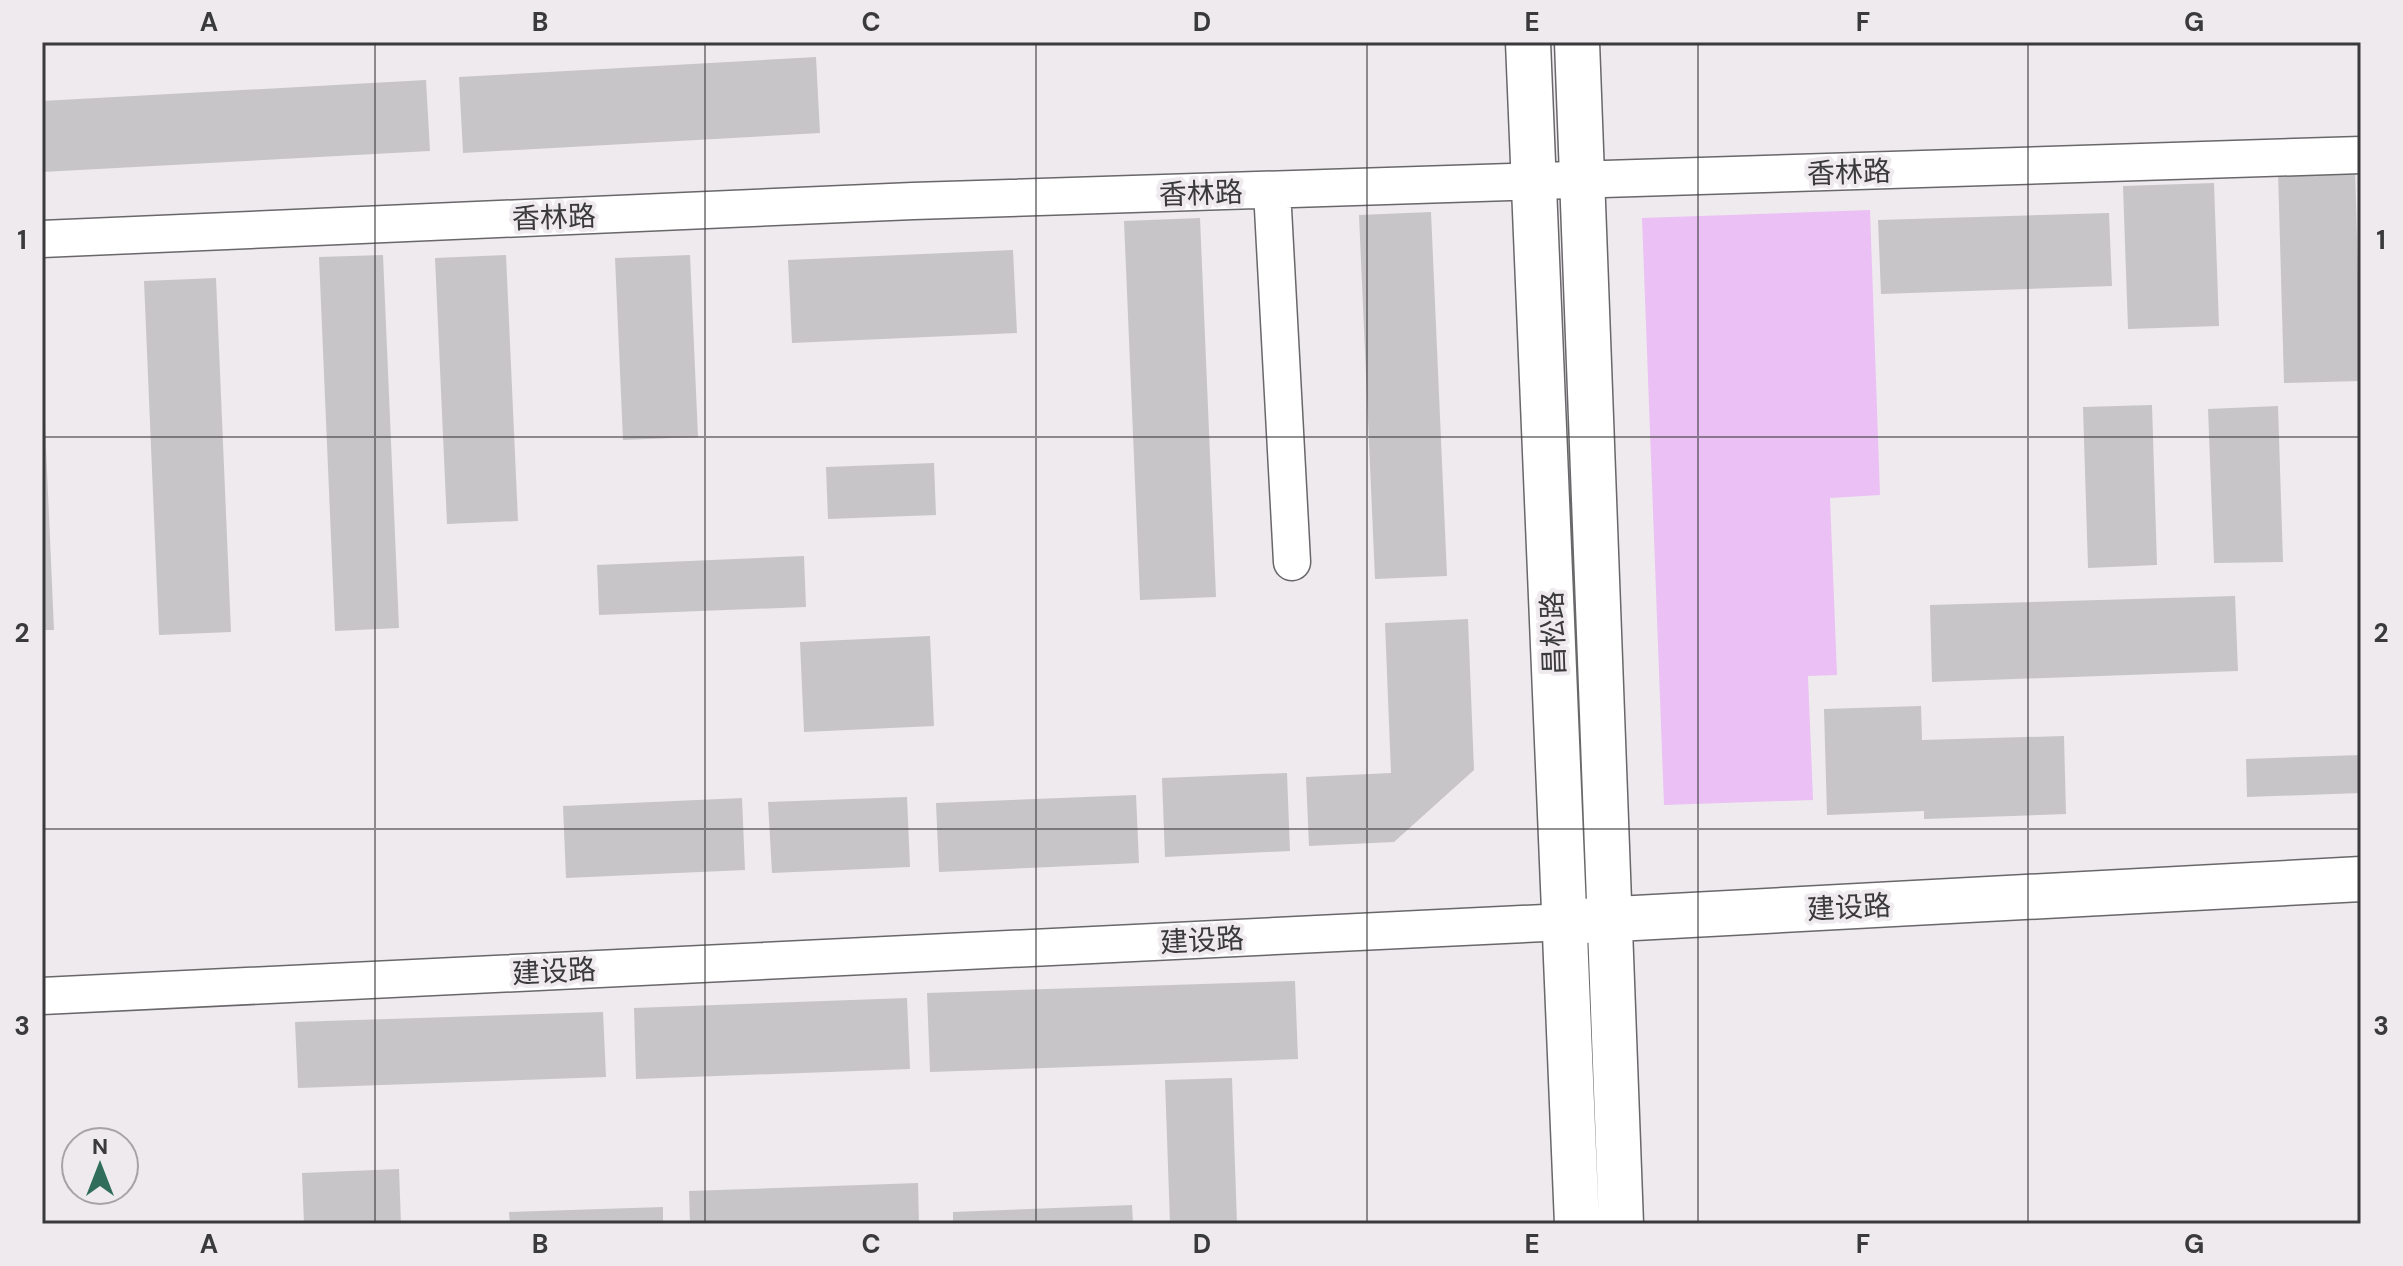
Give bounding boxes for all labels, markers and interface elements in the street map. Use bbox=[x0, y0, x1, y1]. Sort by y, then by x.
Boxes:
text: A bbox=[200, 5, 218, 39]
text: B bbox=[532, 5, 548, 39]
text: C bbox=[861, 5, 881, 39]
text: D bbox=[1193, 5, 1211, 39]
text: E bbox=[1524, 5, 1540, 39]
text: F bbox=[1856, 5, 1870, 39]
text: G bbox=[2184, 5, 2204, 39]
street label: 香林路 bbox=[1806, 153, 1892, 192]
street label: 香林路 bbox=[1158, 174, 1244, 213]
street label: 香林路 bbox=[511, 198, 597, 237]
text: 1 bbox=[17, 223, 27, 257]
text: 1 bbox=[2376, 223, 2386, 257]
street label: 昌松路 bbox=[1534, 590, 1573, 676]
text: 2 bbox=[14, 616, 30, 650]
text: 2 bbox=[2373, 616, 2389, 650]
street label: 建设路 bbox=[1806, 887, 1892, 928]
street label: 建设路 bbox=[1159, 920, 1245, 961]
street label: 建设路 bbox=[511, 951, 597, 992]
text: 3 bbox=[14, 1009, 30, 1043]
text: 3 bbox=[2373, 1009, 2389, 1043]
north arrow bbox=[60, 1126, 140, 1206]
text: N bbox=[92, 1132, 108, 1161]
text: A bbox=[200, 1227, 218, 1261]
text: B bbox=[532, 1227, 548, 1261]
text: C bbox=[861, 1227, 881, 1261]
text: D bbox=[1193, 1227, 1211, 1261]
text: E bbox=[1524, 1227, 1540, 1261]
text: F bbox=[1856, 1227, 1870, 1261]
text: G bbox=[2184, 1227, 2204, 1261]

